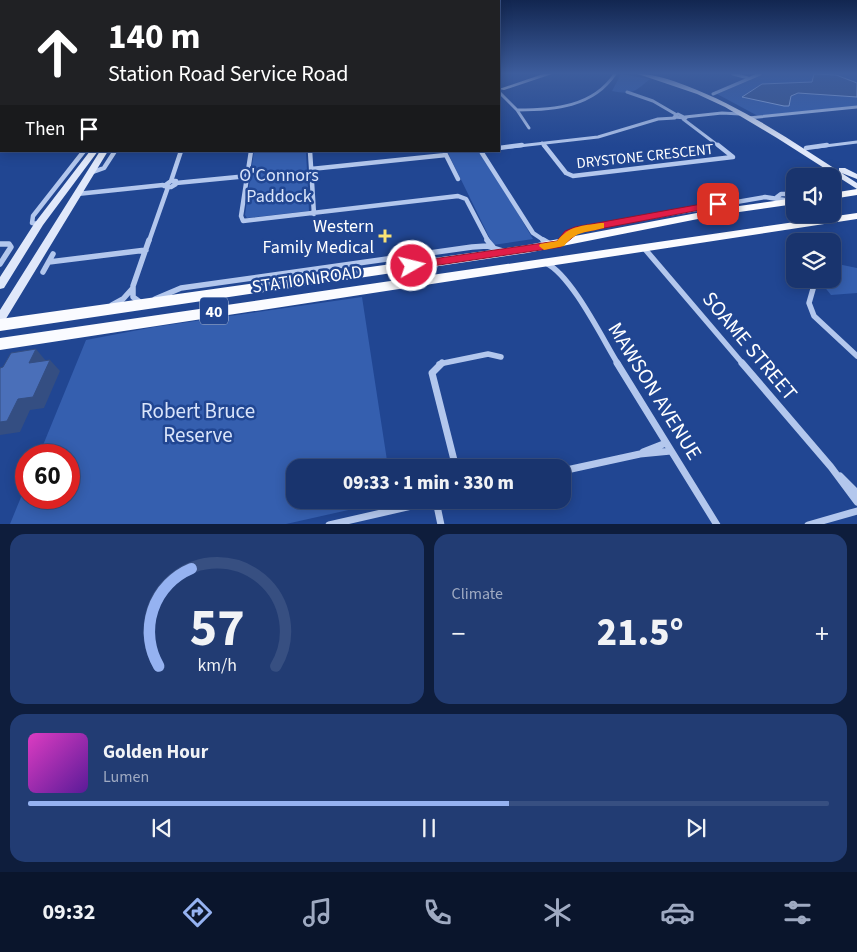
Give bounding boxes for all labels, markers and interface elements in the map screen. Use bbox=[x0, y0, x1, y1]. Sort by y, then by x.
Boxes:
text: 140 m bbox=[108, 12, 200, 62]
icon: ahead bbox=[25, 20, 90, 85]
text: Station Road Service Road bbox=[108, 58, 348, 90]
icon: arrive bbox=[75, 115, 103, 143]
text: Then bbox=[25, 116, 65, 143]
street label: DRYSTONE CRESCENT bbox=[575, 139, 715, 174]
park label: O'Connors Paddock bbox=[239, 163, 319, 209]
map controls bbox=[786, 168, 841, 288]
button: sound bbox=[786, 168, 841, 223]
pin bbox=[697, 183, 739, 225]
icon: arrive bbox=[704, 190, 732, 218]
place label: Western Family Medical bbox=[263, 214, 374, 260]
marker: Western Family Medical bbox=[378, 229, 392, 243]
button: layers bbox=[786, 233, 841, 288]
position arrow bbox=[385, 239, 437, 291]
street label: STATION ROAD bbox=[250, 259, 364, 300]
street label: SOAME STREET bbox=[695, 285, 805, 407]
road number: 40 bbox=[200, 298, 228, 324]
street label: MAWSON AVENUE bbox=[601, 316, 709, 466]
park label: Robert Bruce Reserve bbox=[141, 396, 255, 450]
speed limit sign: 60 bbox=[15, 444, 80, 509]
text: 09:33 · 1 min · 330 m bbox=[343, 470, 514, 497]
text: Climate bbox=[452, 583, 503, 605]
text: 57 bbox=[189, 592, 244, 666]
text: 21.5° bbox=[597, 606, 684, 660]
text: − bbox=[452, 614, 465, 654]
text: + bbox=[815, 614, 829, 654]
text: km/h bbox=[197, 653, 237, 678]
text: Golden Hour bbox=[103, 739, 208, 766]
text: Lumen bbox=[103, 766, 149, 788]
icon: previous bbox=[148, 814, 176, 842]
icon: pause bbox=[415, 814, 443, 842]
icon: next bbox=[682, 814, 710, 842]
icon: directions bbox=[180, 895, 215, 930]
icon: music bbox=[300, 895, 335, 930]
icon: phone bbox=[420, 895, 455, 930]
icon: climate bbox=[540, 895, 575, 930]
icon: car bbox=[660, 895, 695, 930]
icon: filters bbox=[780, 895, 815, 930]
text: 09:32 bbox=[42, 896, 96, 928]

